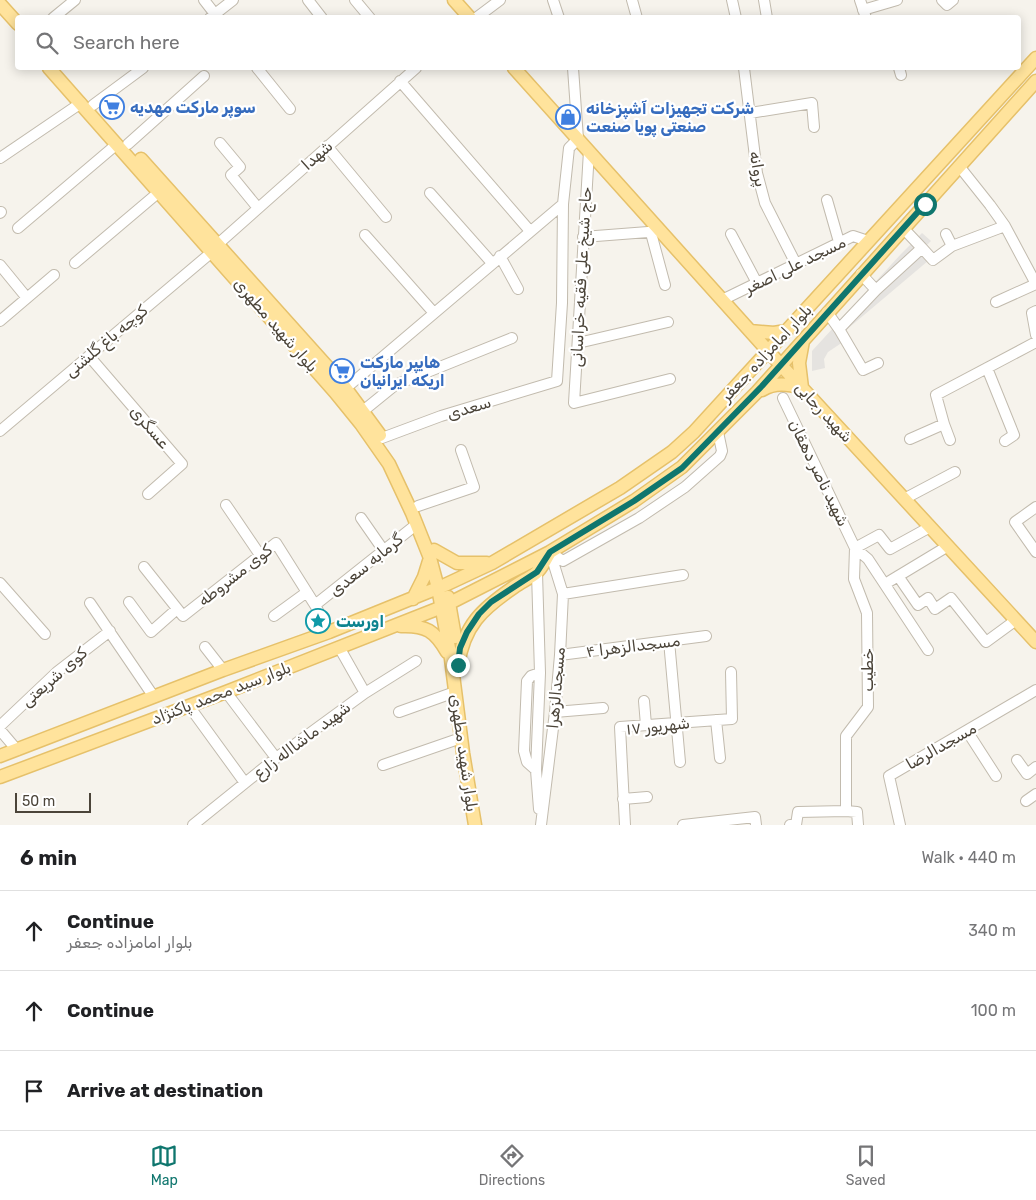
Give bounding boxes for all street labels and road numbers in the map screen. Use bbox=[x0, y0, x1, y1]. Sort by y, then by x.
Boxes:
street label: شهدا bbox=[298, 136, 337, 175]
street label: پروانه bbox=[745, 150, 770, 189]
street label: حاج شیخ علی فقیه خراسانی bbox=[567, 186, 597, 368]
street label: مسجد علی اصغر bbox=[740, 232, 849, 299]
street label: بلوار شهید مطهری bbox=[229, 274, 322, 377]
street label: کوچه باغ گلشنی bbox=[61, 300, 153, 383]
street label: بلوار امامزاده جعفر bbox=[716, 301, 816, 407]
street label: شهید رجایی bbox=[790, 378, 857, 447]
street label: سعدی bbox=[445, 392, 493, 424]
street label: عسگری bbox=[126, 402, 174, 453]
street label: شهید ناصر دهقان bbox=[784, 416, 853, 530]
street label: گرمابه سعدی bbox=[325, 529, 408, 601]
street label: کوی مشروطه bbox=[194, 540, 277, 611]
street label: مسجدالزهرا ۴ bbox=[585, 631, 681, 662]
street label: کوی شریعتی bbox=[17, 643, 92, 712]
street label: مسجدالزهرا bbox=[543, 646, 570, 730]
street label: خطیب bbox=[858, 648, 877, 692]
street label: بلوار سید محمد پاکنژاد bbox=[149, 658, 294, 729]
street label: بلوار شهید مطهری bbox=[445, 693, 482, 813]
street label: شهید ماشااله زارع bbox=[250, 697, 356, 784]
street label: ۱۷ شهریور bbox=[625, 713, 691, 740]
street label: مسجدالرضا bbox=[902, 718, 980, 775]

